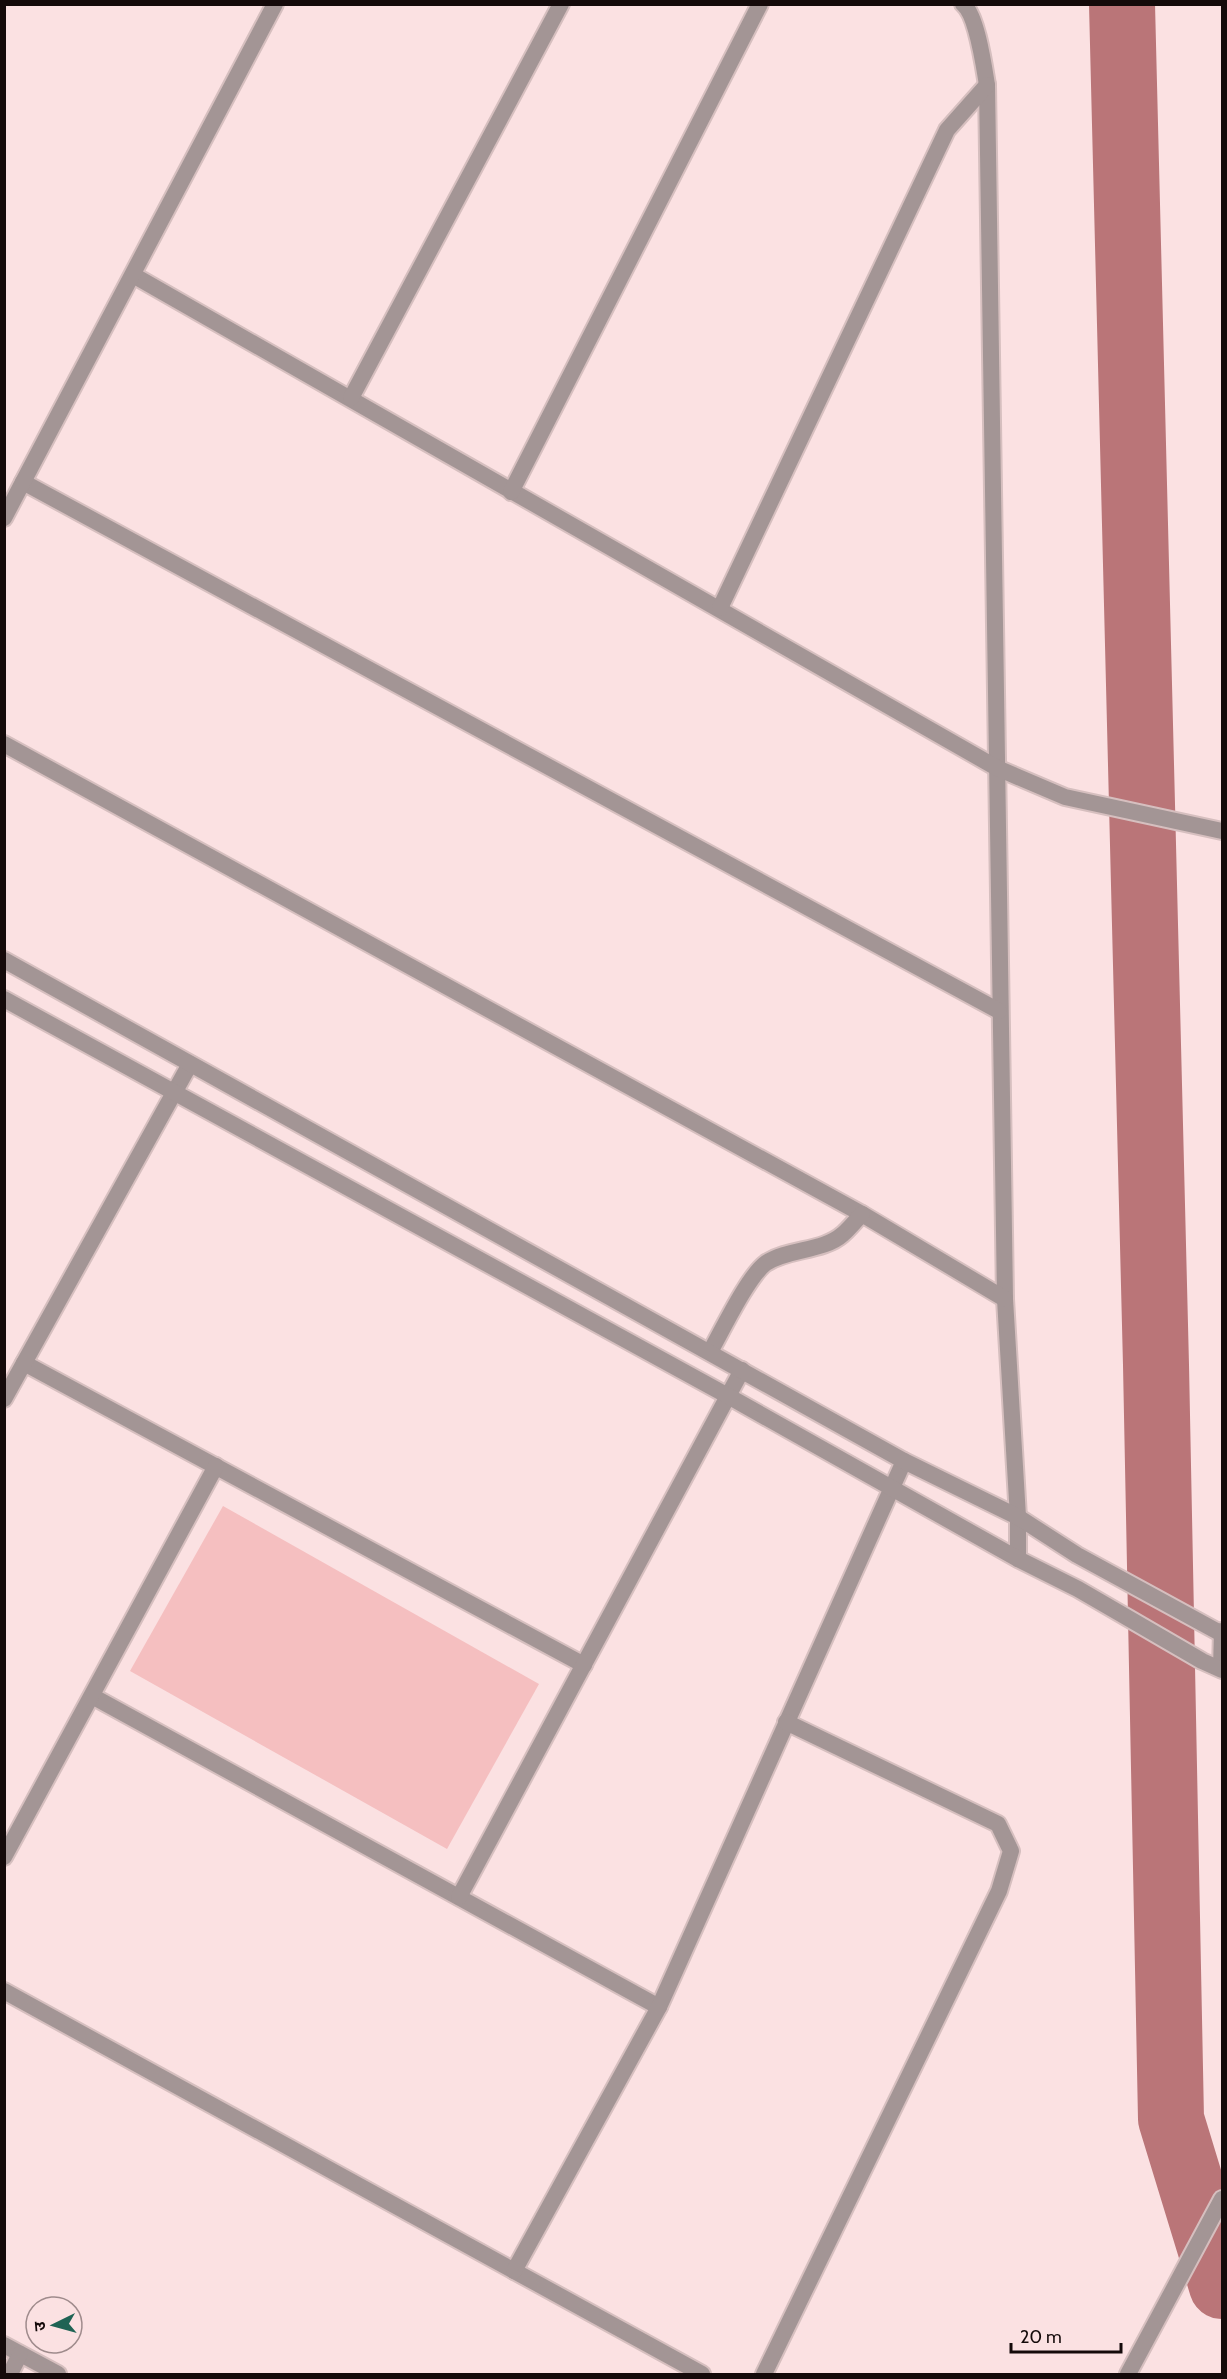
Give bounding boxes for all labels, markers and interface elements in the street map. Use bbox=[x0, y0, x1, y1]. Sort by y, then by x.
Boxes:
north arrow bbox=[24, 2295, 84, 2355]
scale bar bbox=[1011, 2316, 1120, 2354]
text: उ bbox=[30, 2320, 49, 2332]
text: 20 m bbox=[1020, 2326, 1062, 2348]

